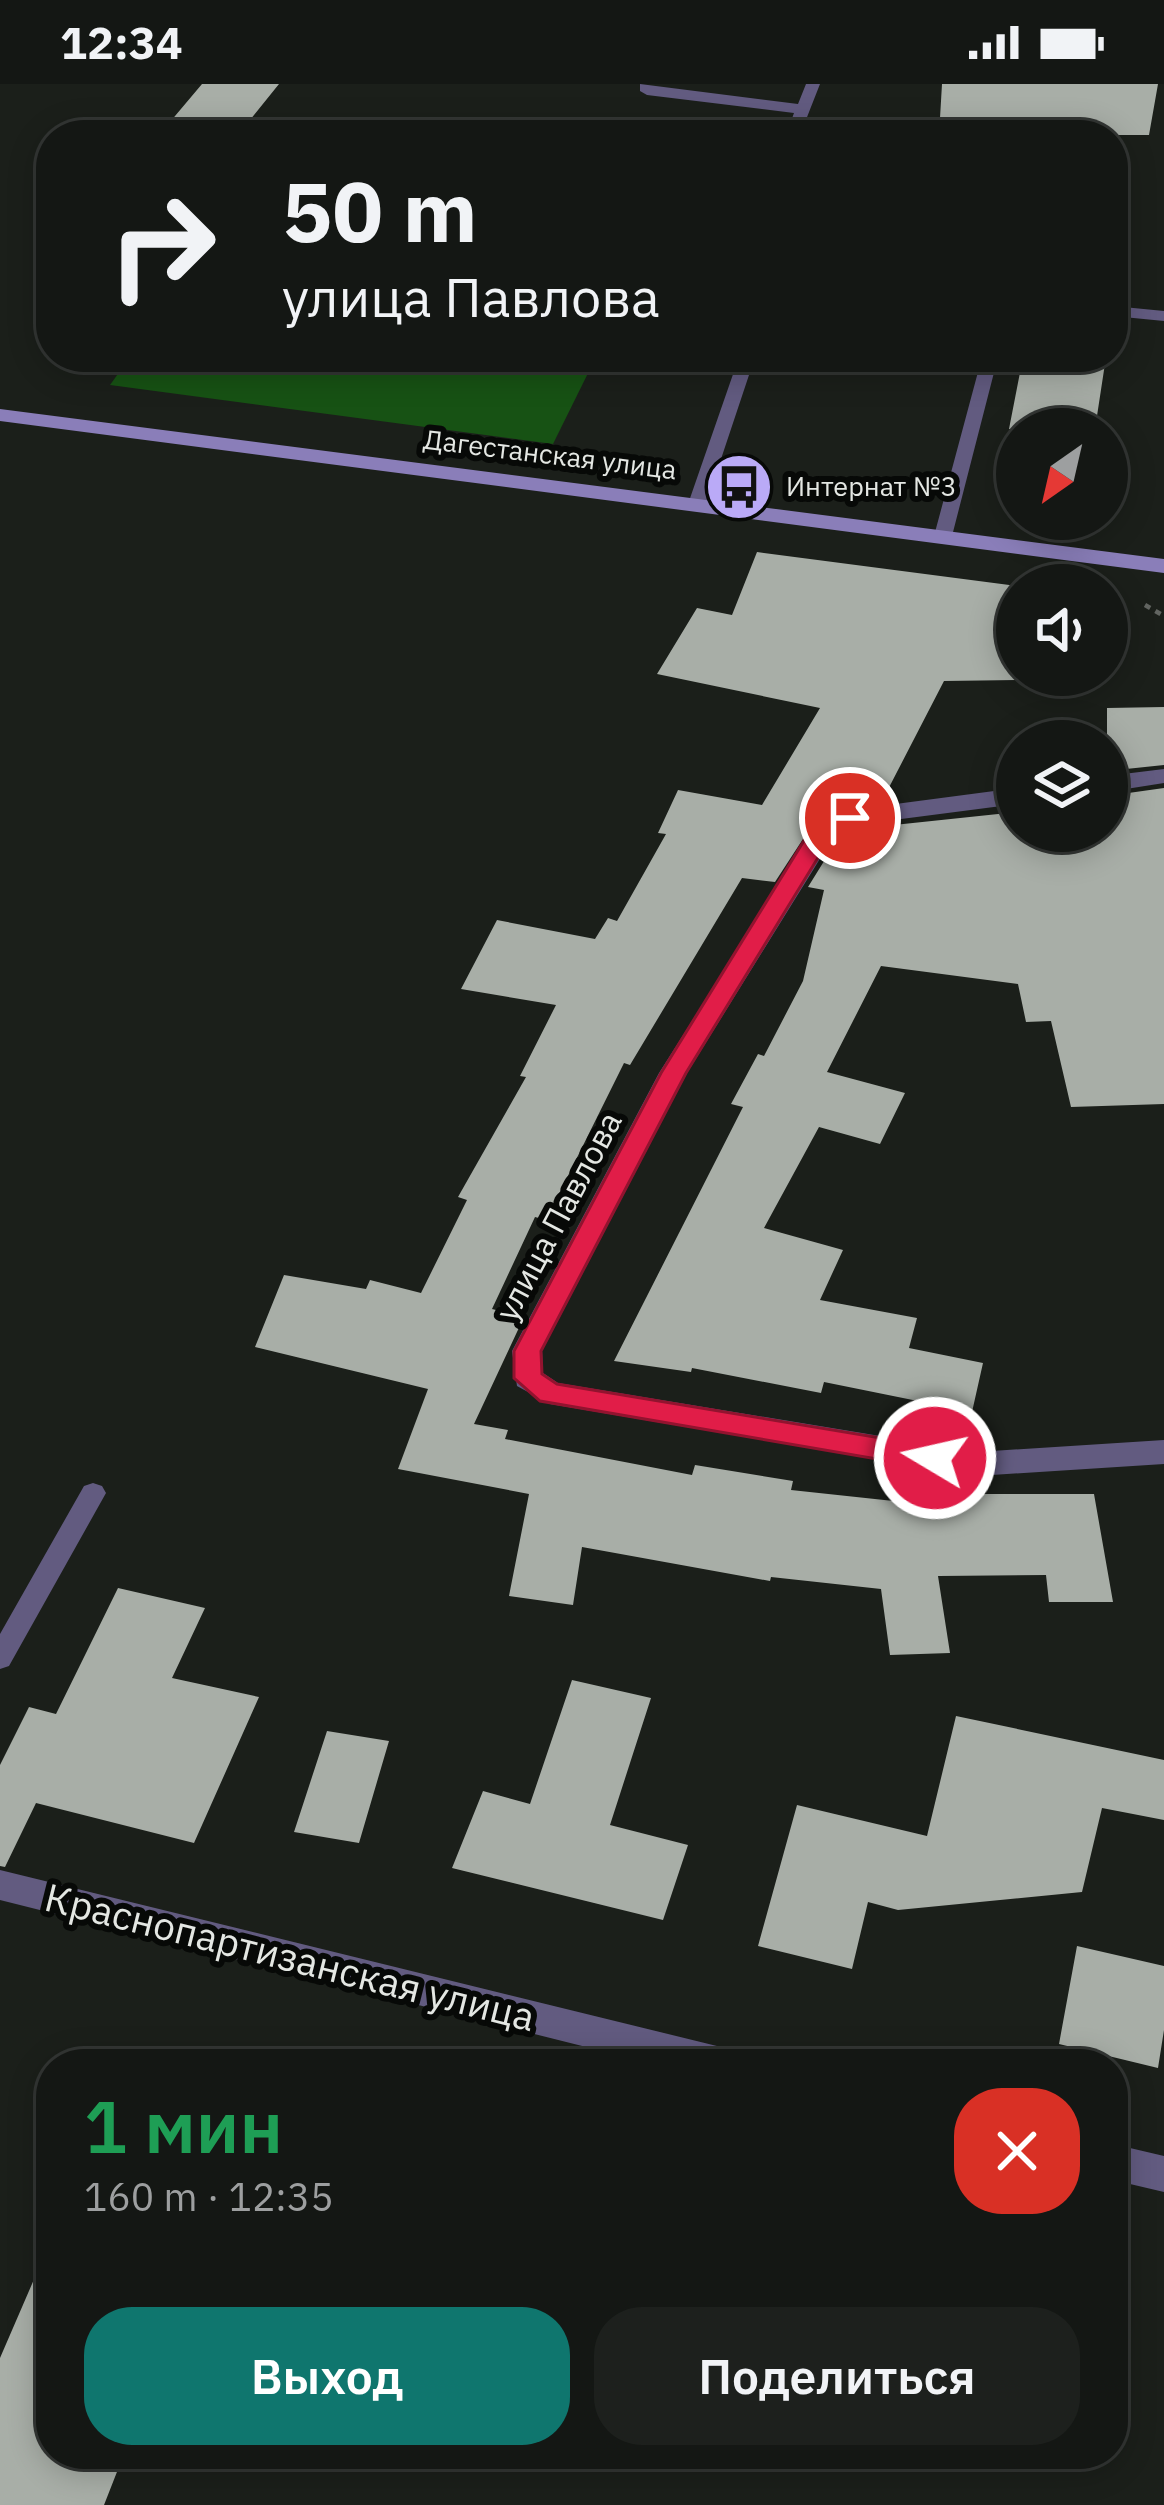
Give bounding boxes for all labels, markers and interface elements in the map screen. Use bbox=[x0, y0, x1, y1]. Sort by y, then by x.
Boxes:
text: 12:34 bbox=[60, 13, 183, 71]
text: 50 m bbox=[282, 156, 478, 265]
icon: right bbox=[84, 168, 240, 324]
text: улица Павлова bbox=[282, 262, 660, 332]
north arrow bbox=[996, 408, 1128, 540]
map controls bbox=[996, 408, 1128, 852]
street label: Дагестанская улица bbox=[422, 421, 679, 486]
bus stop icon: Интернат №3 bbox=[704, 452, 774, 522]
place label: Интернат №3 bbox=[786, 468, 957, 503]
button: sound bbox=[996, 564, 1128, 696]
button: layers bbox=[996, 720, 1128, 852]
pin bbox=[799, 767, 901, 869]
icon: arrive bbox=[817, 785, 883, 851]
street label: улица Павлова bbox=[484, 1104, 631, 1328]
position arrow bbox=[872, 1395, 998, 1521]
street label: Краснопартизанская улица bbox=[40, 1871, 540, 2042]
text: 1 мин bbox=[84, 2079, 283, 2173]
button: close bbox=[954, 2088, 1080, 2214]
text: 160 m · 12:35 bbox=[84, 2171, 334, 2222]
button: Выход bbox=[84, 2307, 570, 2445]
button: Поделиться bbox=[594, 2307, 1080, 2445]

